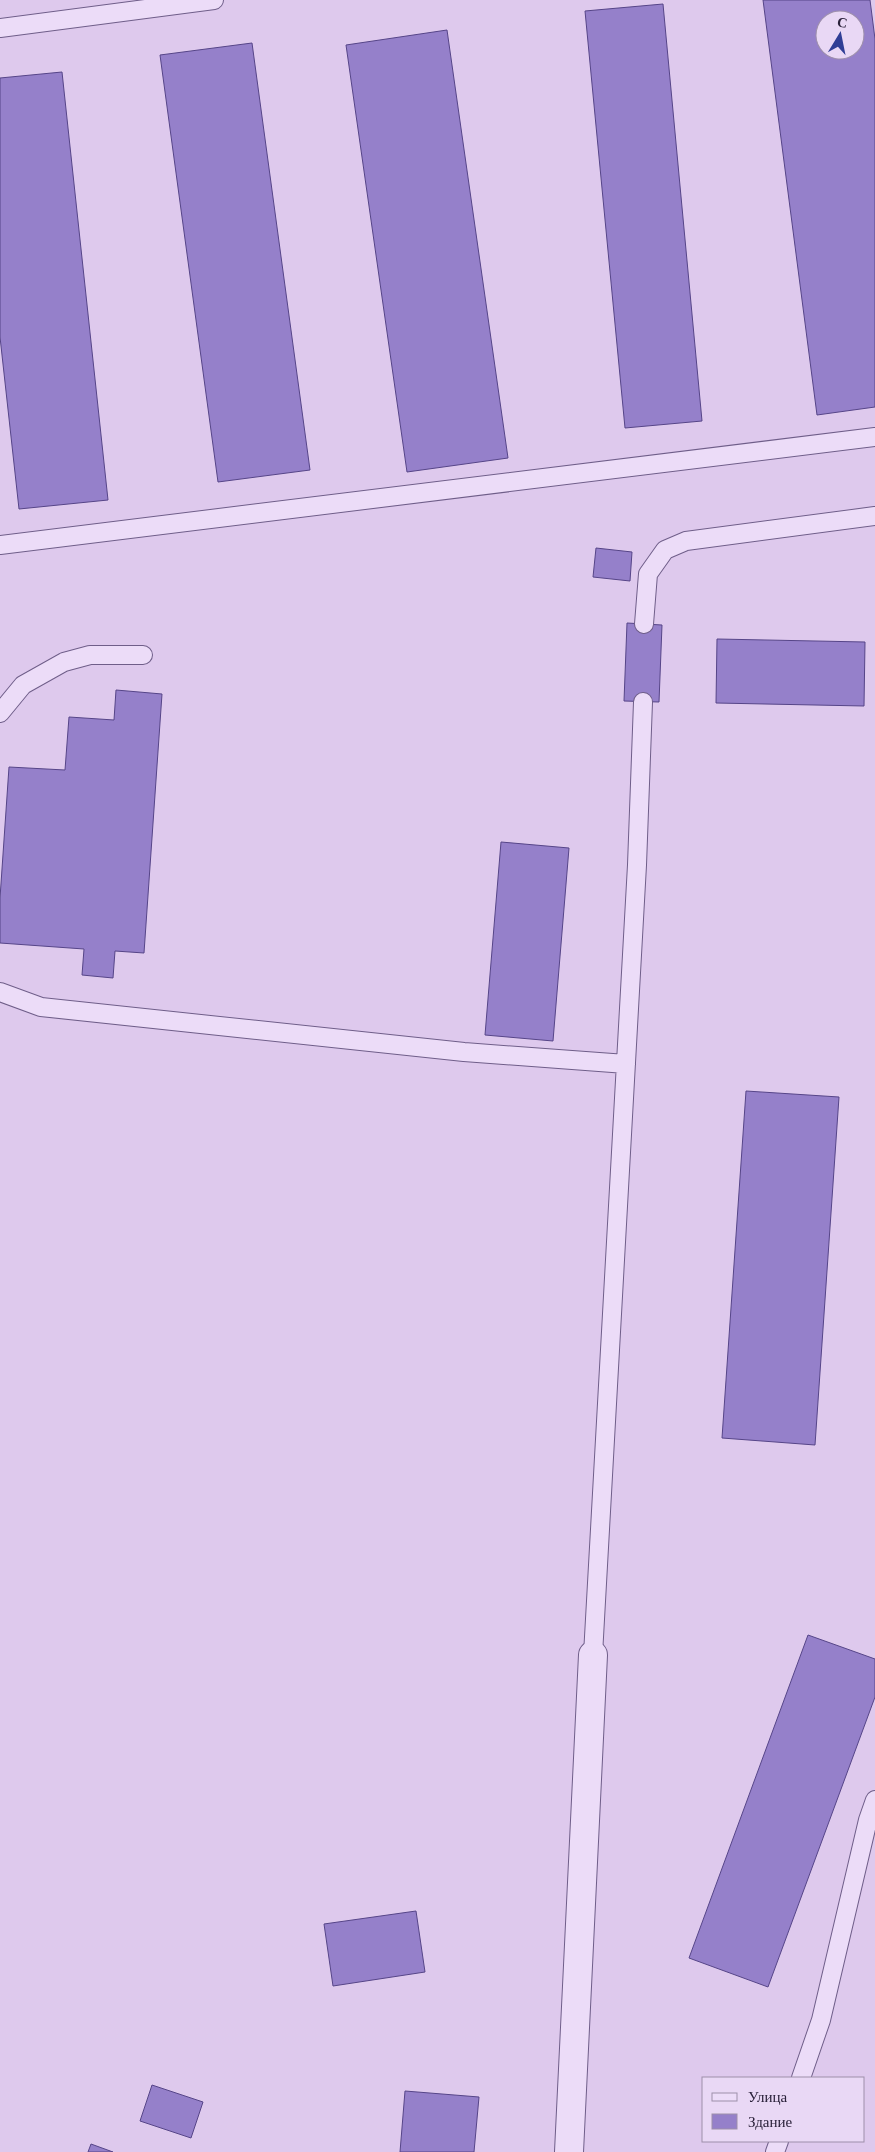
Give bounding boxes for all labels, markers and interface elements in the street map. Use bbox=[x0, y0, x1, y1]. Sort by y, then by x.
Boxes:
north arrow bbox=[815, 10, 865, 60]
text: С bbox=[836, 13, 849, 31]
legend bbox=[702, 2077, 865, 2142]
text: Улица bbox=[748, 2089, 787, 2105]
text: Здание bbox=[748, 2114, 792, 2130]

